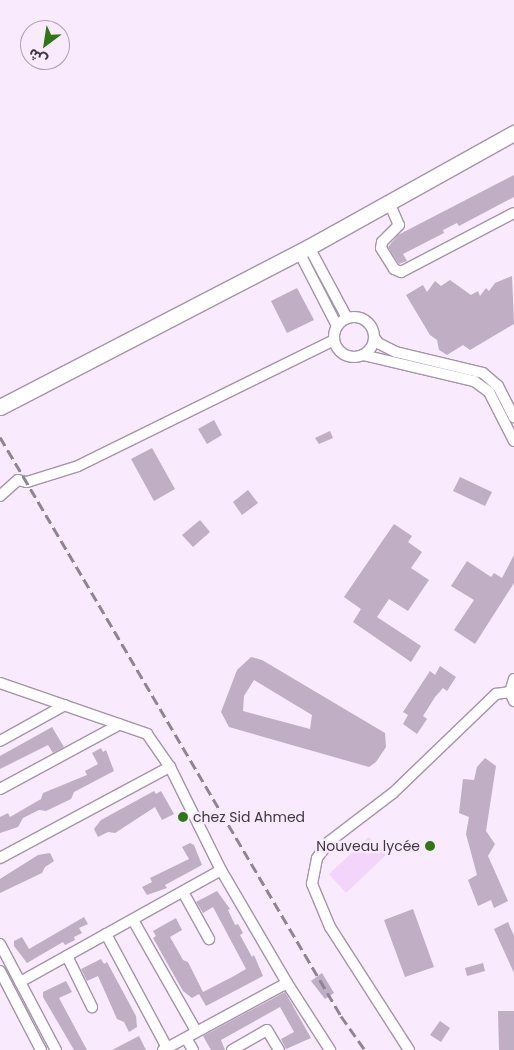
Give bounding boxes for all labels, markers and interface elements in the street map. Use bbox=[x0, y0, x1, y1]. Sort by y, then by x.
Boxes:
north arrow bbox=[20, 20, 70, 70]
text: ش bbox=[24, 43, 51, 71]
place label: chez Sid Ahmed bbox=[193, 809, 305, 825]
marker: chez Sid Ahmed bbox=[177, 811, 189, 823]
place label: Nouveau lycée bbox=[316, 838, 420, 854]
marker: Nouveau lycée bbox=[424, 840, 436, 852]

